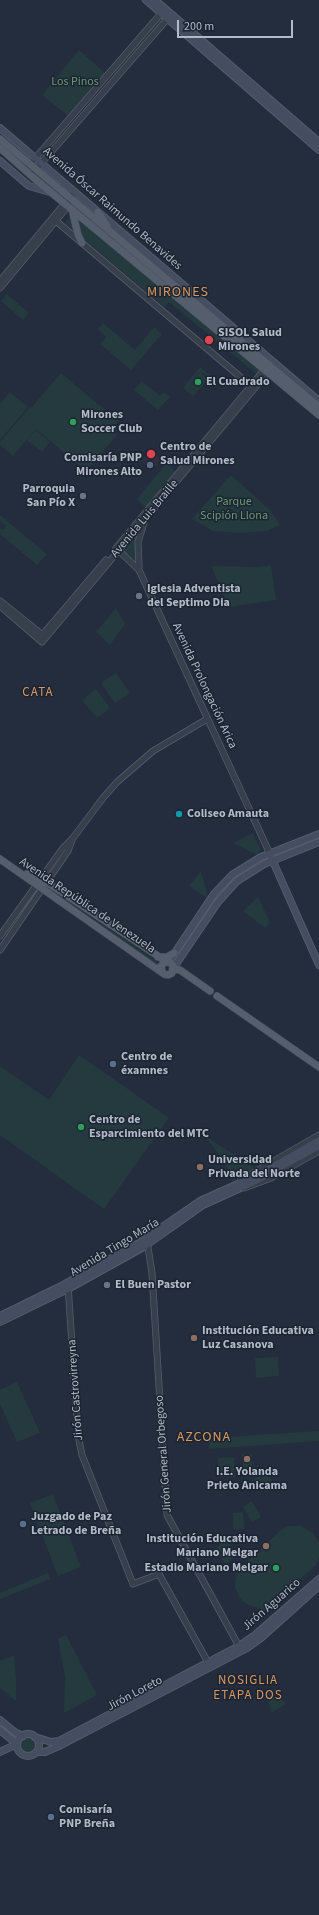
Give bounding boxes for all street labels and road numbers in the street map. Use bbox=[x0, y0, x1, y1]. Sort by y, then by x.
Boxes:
street label: Avenida Óscar Raimundo Benavides bbox=[39, 145, 185, 273]
street label: Avenida Luis Braille bbox=[108, 477, 182, 561]
street label: Avenida Prolongación Arica bbox=[169, 621, 239, 751]
street label: Avenida República de Venezuela bbox=[16, 855, 158, 957]
street label: Avenida Tingo María bbox=[68, 1216, 162, 1280]
street label: Jirón Castrovirreyna bbox=[65, 1339, 87, 1441]
street label: Jirón General Orbegoso bbox=[153, 1395, 175, 1513]
street label: Jirón Aguarico bbox=[240, 1576, 304, 1634]
street label: Jirón Loreto bbox=[105, 1673, 165, 1715]

